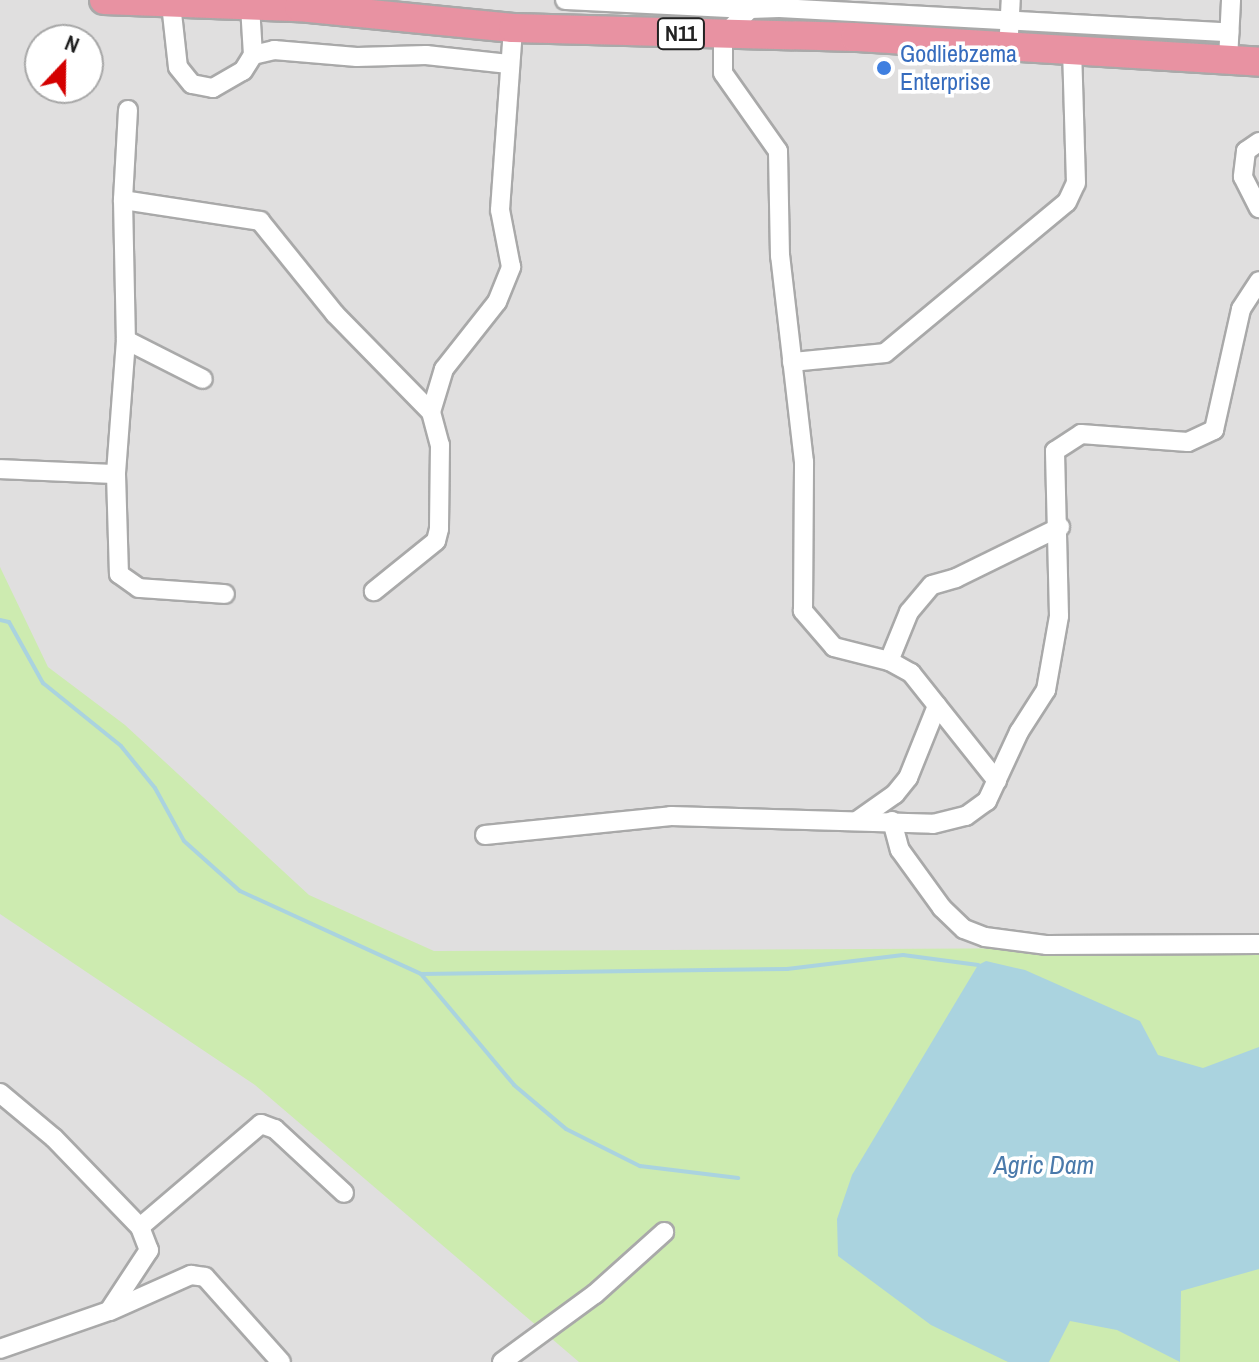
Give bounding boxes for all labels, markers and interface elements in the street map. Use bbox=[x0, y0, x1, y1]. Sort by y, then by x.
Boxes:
road number: N11 bbox=[655, 16, 707, 52]
north arrow bbox=[24, 24, 104, 104]
text: N bbox=[61, 27, 84, 60]
place label: Godliebzema Enterprise bbox=[900, 40, 1017, 96]
marker: Godliebzema Enterprise bbox=[875, 59, 893, 77]
water label: Agric Dam bbox=[994, 1149, 1094, 1181]

